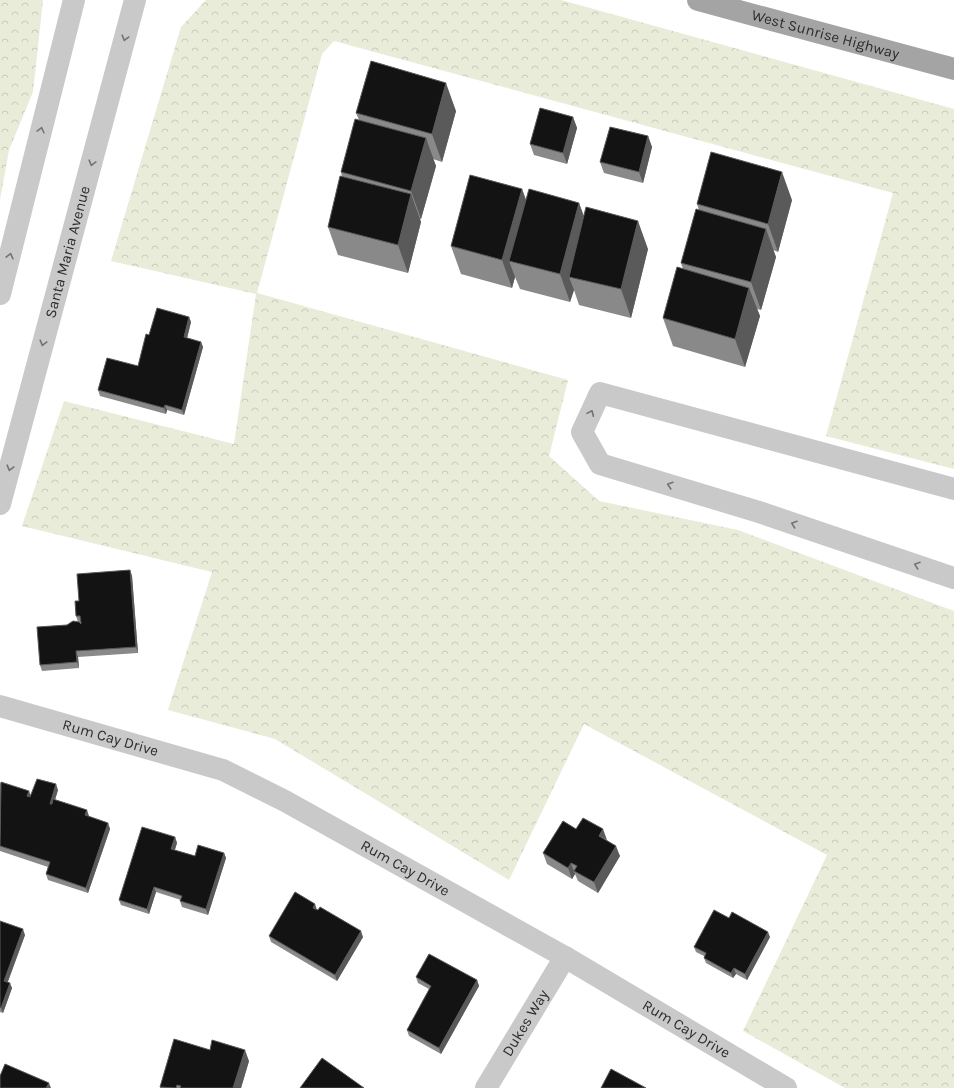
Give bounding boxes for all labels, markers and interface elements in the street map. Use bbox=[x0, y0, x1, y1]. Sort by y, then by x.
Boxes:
street label: West Sunrise Highway bbox=[750, 6, 901, 63]
one-way arrow bbox=[121, 34, 130, 41]
one-way arrow bbox=[37, 127, 45, 133]
one-way arrow bbox=[88, 160, 96, 166]
street label: Santa Maria Avenue bbox=[41, 184, 94, 320]
one-way arrow bbox=[5, 253, 13, 259]
one-way arrow bbox=[40, 340, 48, 346]
one-way arrow bbox=[586, 410, 594, 417]
one-way arrow bbox=[6, 465, 14, 472]
one-way arrow bbox=[667, 481, 674, 490]
one-way arrow bbox=[791, 520, 798, 528]
one-way arrow bbox=[914, 562, 921, 570]
street label: Rum Cay Drive bbox=[60, 715, 161, 760]
street label: Rum Cay Drive bbox=[358, 836, 453, 900]
street label: Dukes Way bbox=[498, 986, 552, 1060]
street label: Rum Cay Drive bbox=[639, 996, 734, 1062]

